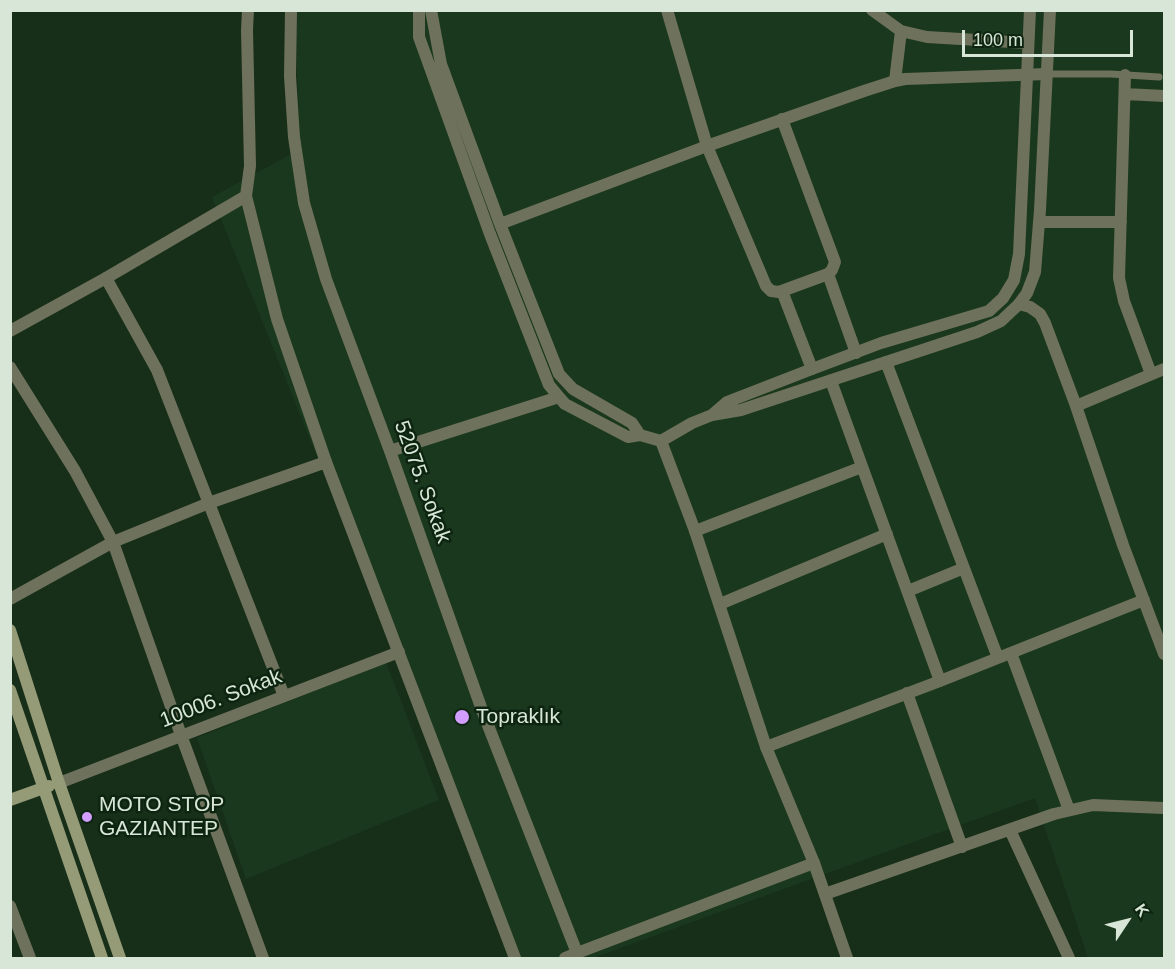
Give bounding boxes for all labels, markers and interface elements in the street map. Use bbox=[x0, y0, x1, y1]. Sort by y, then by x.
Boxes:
scale bar bbox=[965, 18, 1136, 56]
text: 100 m bbox=[973, 30, 1023, 50]
street label: 52075. Sokak bbox=[388, 417, 456, 547]
street label: 10006. Sokak bbox=[157, 664, 285, 734]
place label: Topraklık bbox=[476, 704, 560, 730]
marker: Topraklık bbox=[453, 708, 471, 726]
place label: MOTO STOP GAZIANTEP bbox=[99, 792, 224, 842]
marker: MOTO STOP GAZIANTEP bbox=[80, 810, 94, 824]
north arrow bbox=[1097, 891, 1157, 951]
text: K bbox=[1132, 901, 1152, 920]

